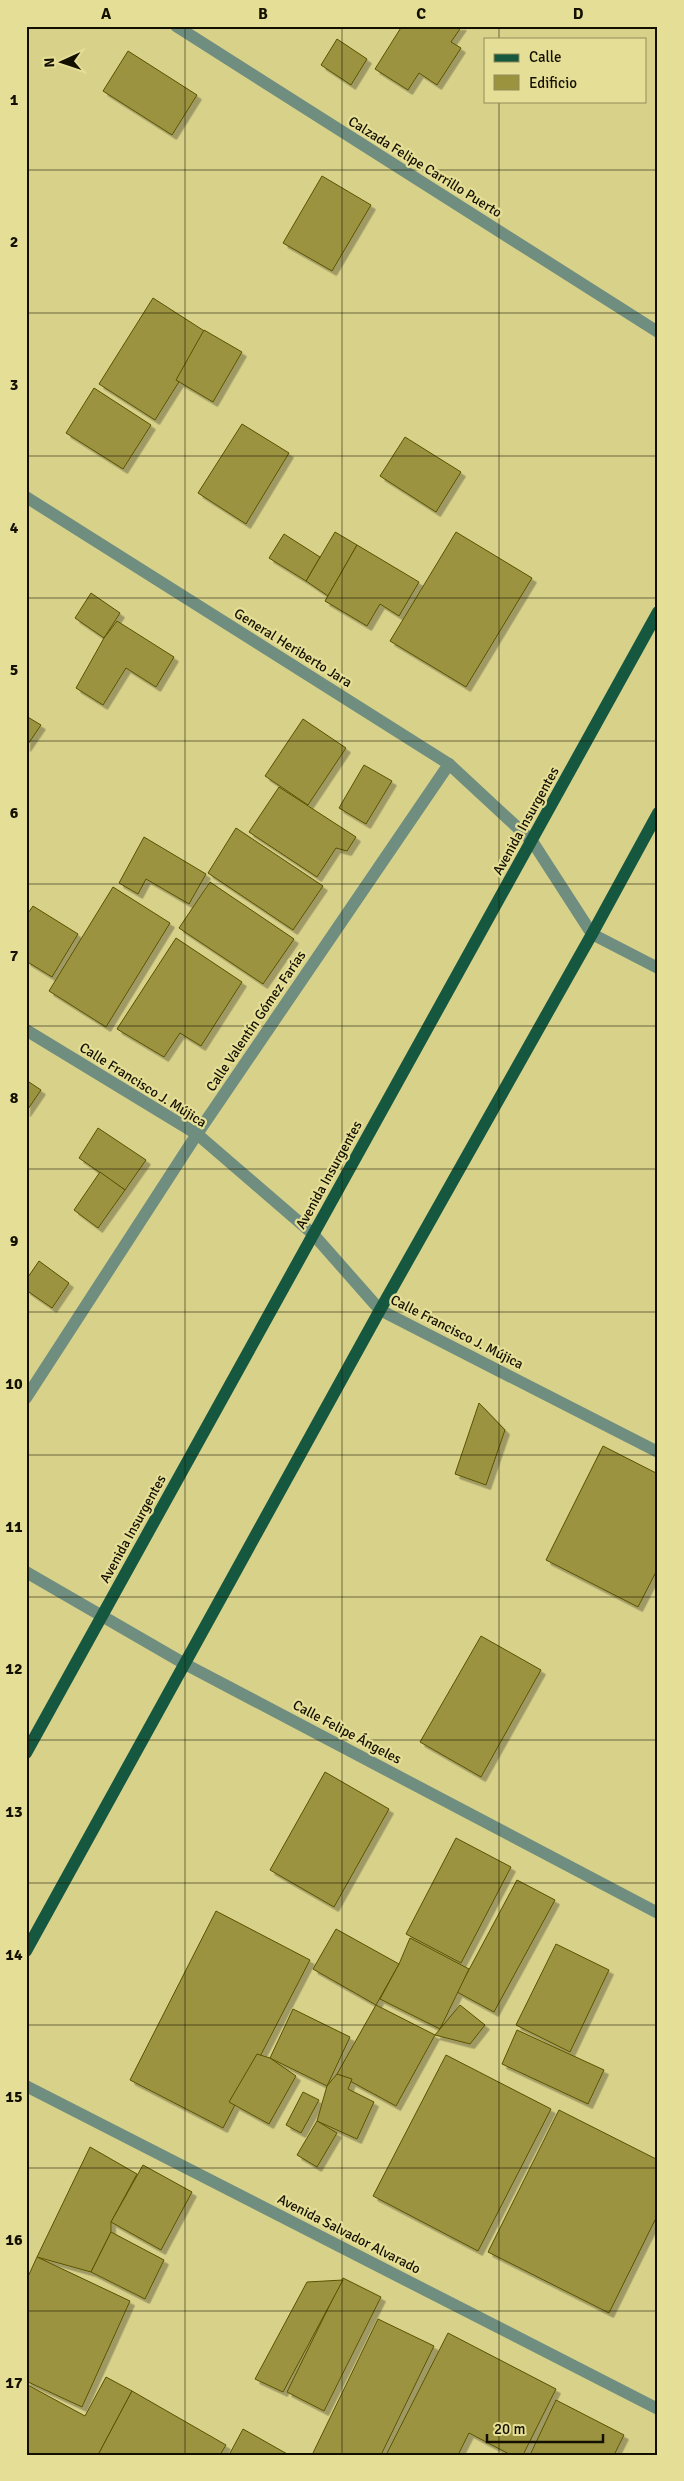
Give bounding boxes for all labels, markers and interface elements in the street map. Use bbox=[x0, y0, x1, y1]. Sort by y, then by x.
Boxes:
text: A bbox=[101, 4, 112, 24]
text: B bbox=[258, 4, 268, 24]
text: C bbox=[416, 4, 426, 24]
text: D bbox=[573, 4, 584, 24]
north arrow bbox=[38, 38, 88, 88]
legend bbox=[484, 38, 646, 102]
text: Calle bbox=[529, 48, 562, 66]
text: N bbox=[41, 57, 58, 68]
text: Edificio bbox=[529, 74, 577, 92]
text: 1 bbox=[10, 90, 19, 110]
street label: Calzada Felipe Carrillo Puerto bbox=[345, 113, 505, 221]
text: 2 bbox=[10, 232, 18, 252]
text: 3 bbox=[10, 375, 18, 395]
text: 4 bbox=[10, 518, 19, 538]
street label: General Heriberto Jara bbox=[231, 605, 355, 691]
text: 5 bbox=[10, 660, 18, 680]
street label: Avenida Insurgentes bbox=[489, 764, 563, 878]
text: 6 bbox=[10, 803, 19, 823]
text: 7 bbox=[10, 946, 19, 966]
street label: Calle Valentín Gómez Farías bbox=[202, 947, 310, 1095]
street label: Calle Francisco J. Mújica bbox=[76, 1039, 210, 1131]
text: 8 bbox=[10, 1088, 19, 1108]
street label: Avenida Insurgentes bbox=[292, 1118, 366, 1232]
text: 9 bbox=[10, 1231, 19, 1251]
street label: Calle Francisco J. Mújica bbox=[388, 1291, 526, 1373]
text: 10 bbox=[5, 1374, 23, 1394]
street label: Avenida Insurgentes bbox=[96, 1472, 170, 1586]
text: 11 bbox=[5, 1517, 23, 1537]
text: 12 bbox=[5, 1659, 23, 1679]
street label: Calle Felipe Ángeles bbox=[290, 1696, 404, 1768]
text: 13 bbox=[5, 1802, 23, 1822]
text: 14 bbox=[5, 1945, 23, 1965]
text: 15 bbox=[5, 2087, 23, 2107]
street label: Avenida Salvador Alvarado bbox=[275, 2190, 423, 2278]
text: 16 bbox=[5, 2230, 23, 2250]
text: 17 bbox=[5, 2373, 23, 2393]
scale bar bbox=[487, 2411, 603, 2443]
text: 20 m bbox=[494, 2420, 525, 2438]

